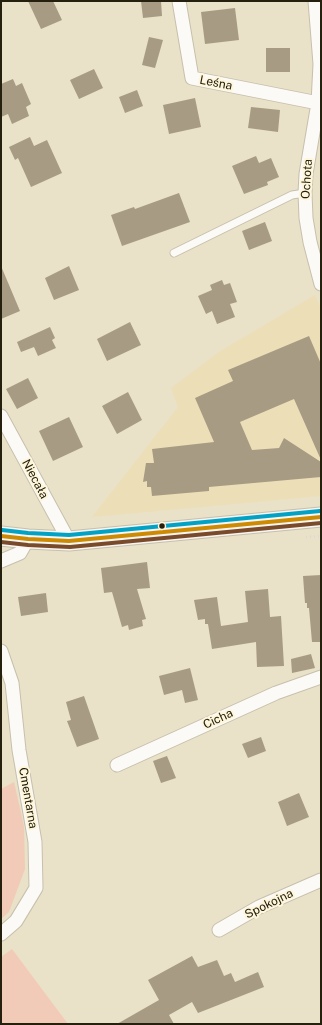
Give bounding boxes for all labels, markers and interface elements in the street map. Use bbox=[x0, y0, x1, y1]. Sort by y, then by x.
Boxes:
street label: Leśna bbox=[198, 73, 234, 93]
street label: Ochota bbox=[298, 159, 316, 199]
street label: Niecała bbox=[19, 457, 51, 501]
unlabelled marker bbox=[157, 521, 167, 531]
street label: Cicha bbox=[201, 706, 235, 732]
street label: Cmentarna bbox=[16, 766, 40, 830]
street label: Spokojna bbox=[242, 886, 296, 922]

